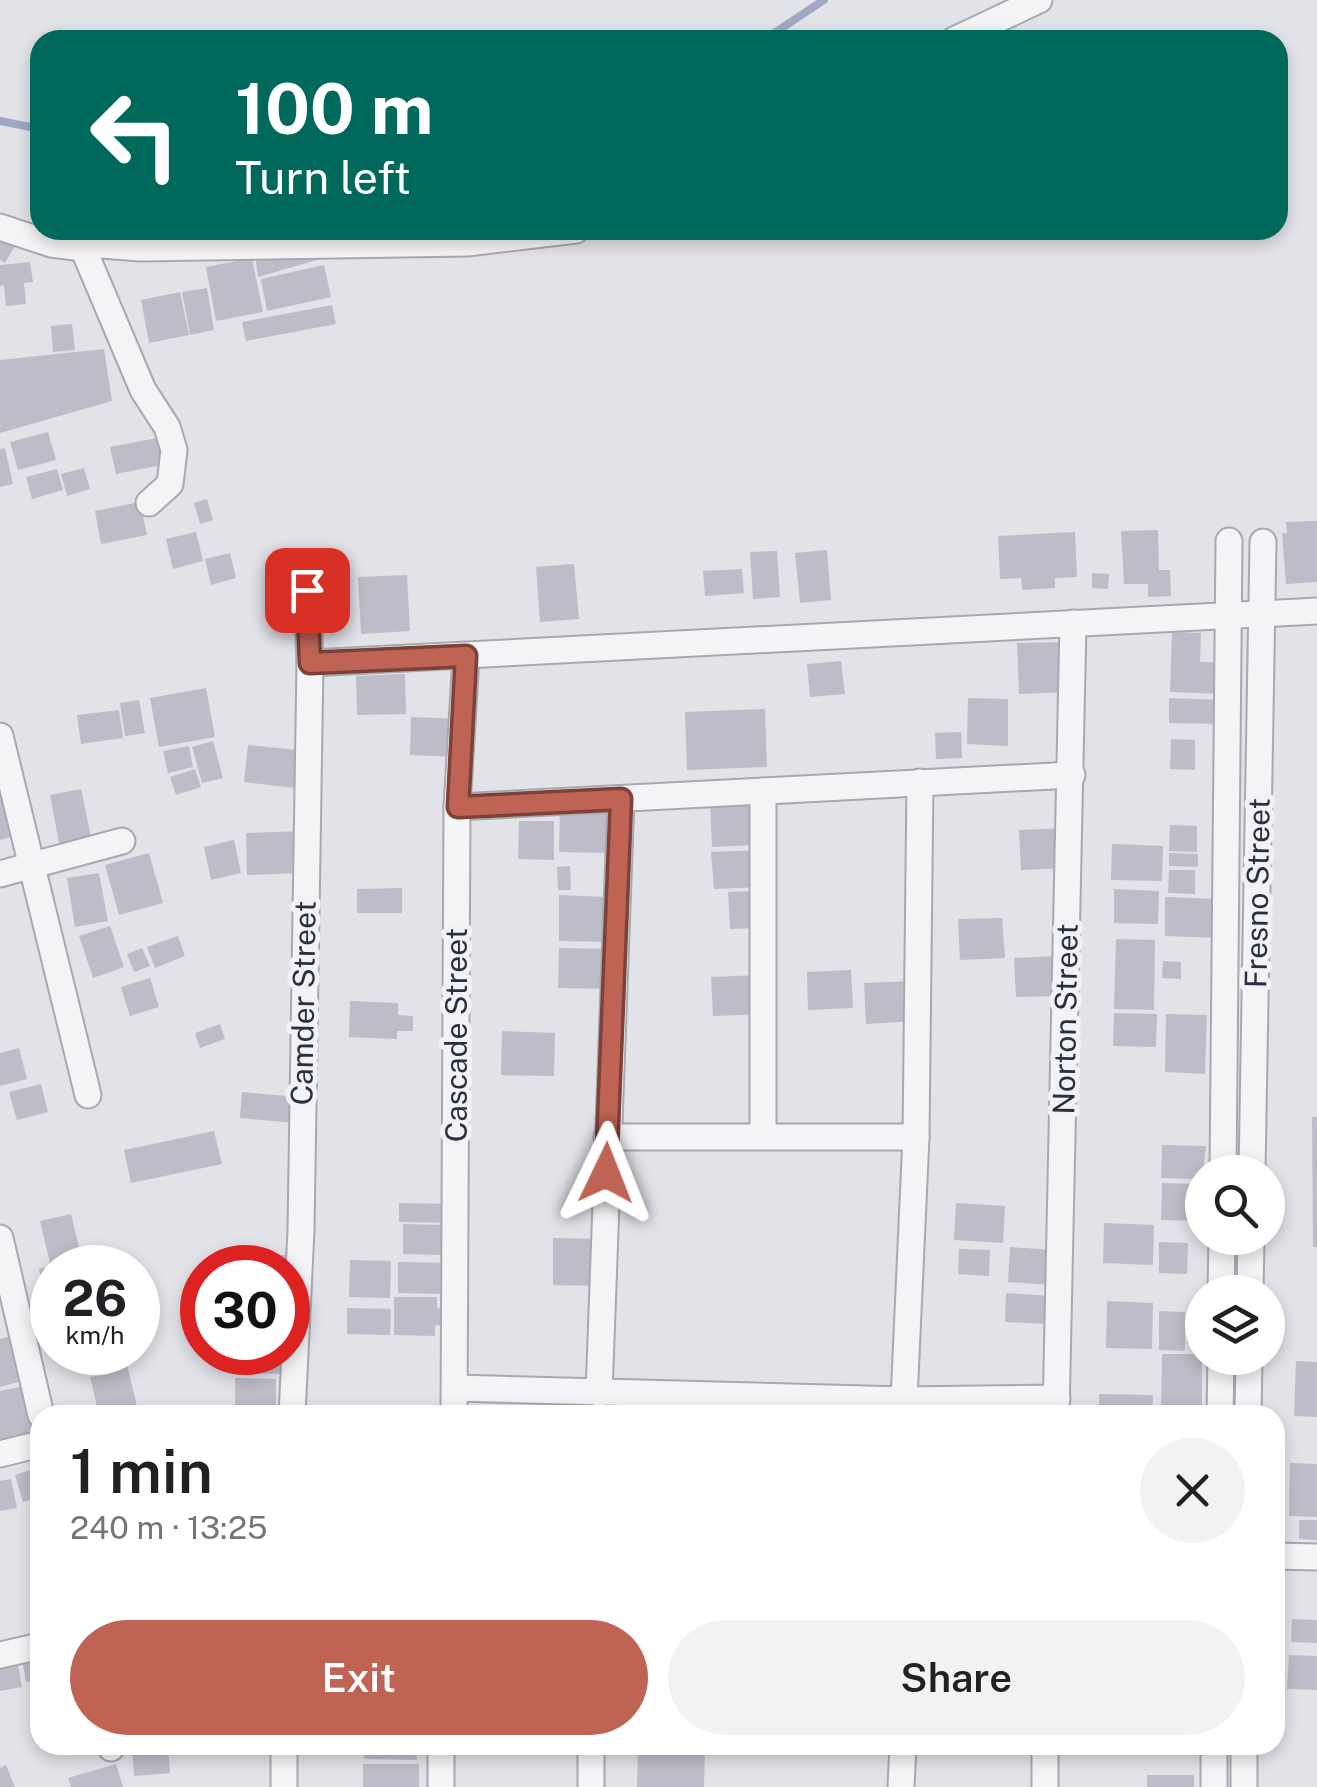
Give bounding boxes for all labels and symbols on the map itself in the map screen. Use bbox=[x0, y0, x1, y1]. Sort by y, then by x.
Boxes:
pin bbox=[265, 548, 350, 633]
street label: Fresno Street bbox=[1237, 797, 1277, 988]
street label: Camder Street bbox=[283, 900, 323, 1106]
street label: Norton Street bbox=[1045, 923, 1085, 1115]
street label: Cascade Street bbox=[438, 928, 474, 1142]
position arrow bbox=[554, 1121, 658, 1225]
speed limit sign: 30 bbox=[180, 1245, 310, 1375]

